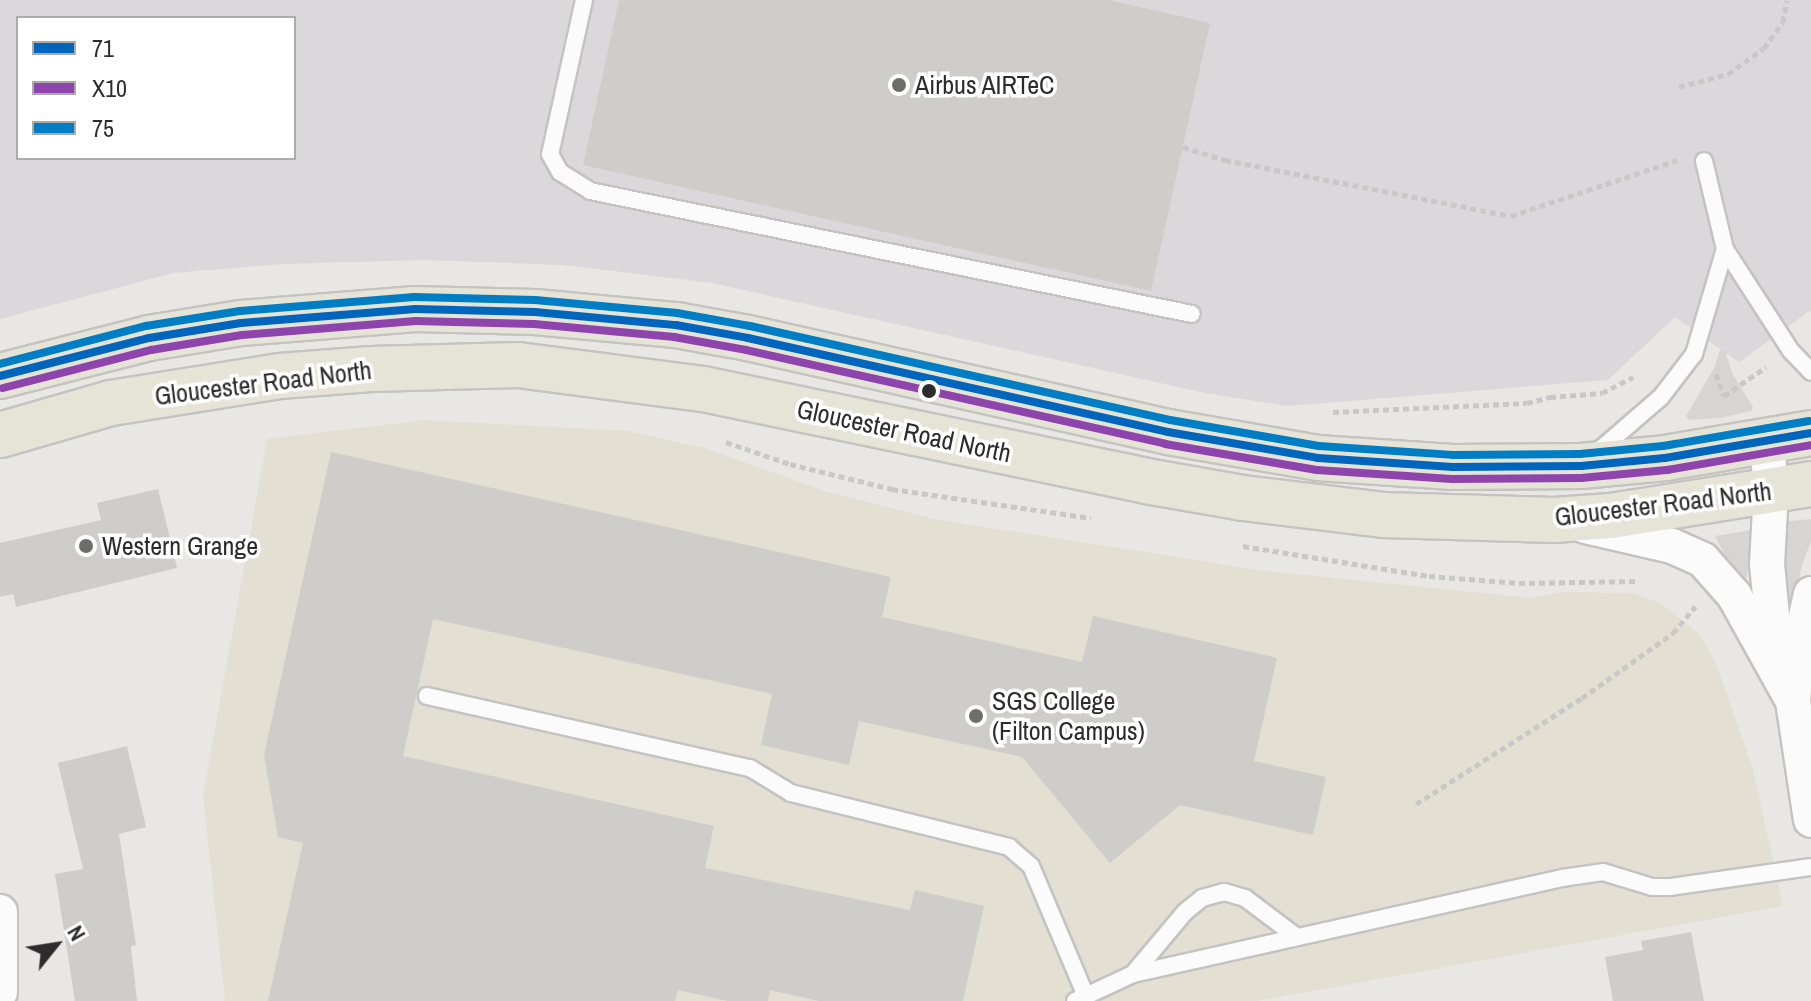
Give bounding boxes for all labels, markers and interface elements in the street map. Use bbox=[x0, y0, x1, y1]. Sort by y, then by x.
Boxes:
legend bbox=[16, 16, 296, 160]
text: 71 bbox=[92, 32, 114, 64]
place label: Airbus AIRTeC bbox=[915, 69, 1056, 101]
text: X10 bbox=[92, 72, 127, 104]
marker: Airbus AIRTeC bbox=[890, 76, 908, 94]
text: 75 bbox=[92, 112, 114, 144]
street label: Gloucester Road North bbox=[153, 354, 373, 412]
unlabelled marker bbox=[921, 383, 937, 399]
street label: Gloucester Road North bbox=[794, 393, 1014, 469]
street label: Gloucester Road North bbox=[1553, 475, 1773, 533]
place label: Western Grange bbox=[102, 530, 258, 562]
marker: Western Grange bbox=[77, 537, 95, 555]
place label: SGS College (Filton Campus) bbox=[992, 685, 1145, 746]
marker: SGS College (Filton Campus) bbox=[967, 707, 985, 725]
north arrow bbox=[16, 905, 96, 985]
text: N bbox=[61, 920, 93, 946]

